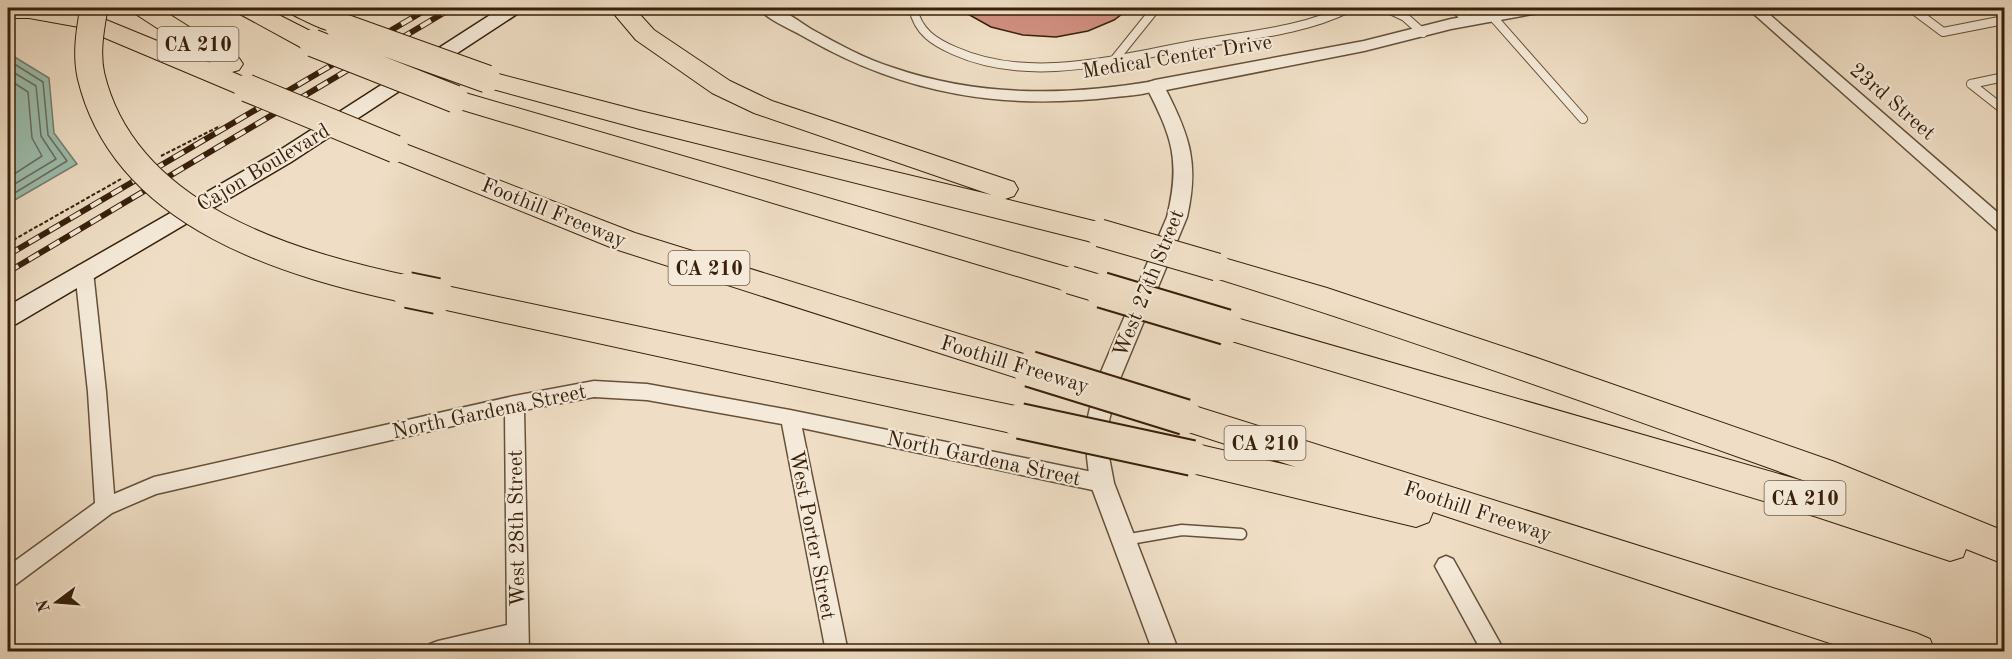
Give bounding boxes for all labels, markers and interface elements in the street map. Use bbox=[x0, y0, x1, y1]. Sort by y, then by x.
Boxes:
road number: CA 210 bbox=[158, 27, 238, 61]
street label: Medical Center Drive bbox=[1081, 32, 1274, 83]
street label: 23rd Street bbox=[1845, 60, 1939, 145]
street label: Cajon Boulevard bbox=[194, 120, 334, 216]
street label: Foothill Freeway bbox=[478, 175, 629, 252]
street label: West 27th Street bbox=[1110, 207, 1189, 360]
road number: CA 210 bbox=[668, 251, 750, 285]
street label: Foothill Freeway bbox=[938, 333, 1091, 398]
street label: North Gardena Street bbox=[390, 382, 588, 443]
road number: CA 210 bbox=[1224, 426, 1306, 460]
street label: North Gardena Street bbox=[885, 429, 1083, 490]
street label: West 28th Street bbox=[506, 449, 529, 607]
street label: West Porter Street bbox=[785, 449, 838, 622]
street label: Foothill Freeway bbox=[1401, 479, 1554, 546]
road number: CA 210 bbox=[1764, 481, 1846, 515]
north arrow bbox=[27, 572, 87, 632]
text: N bbox=[35, 597, 54, 614]

